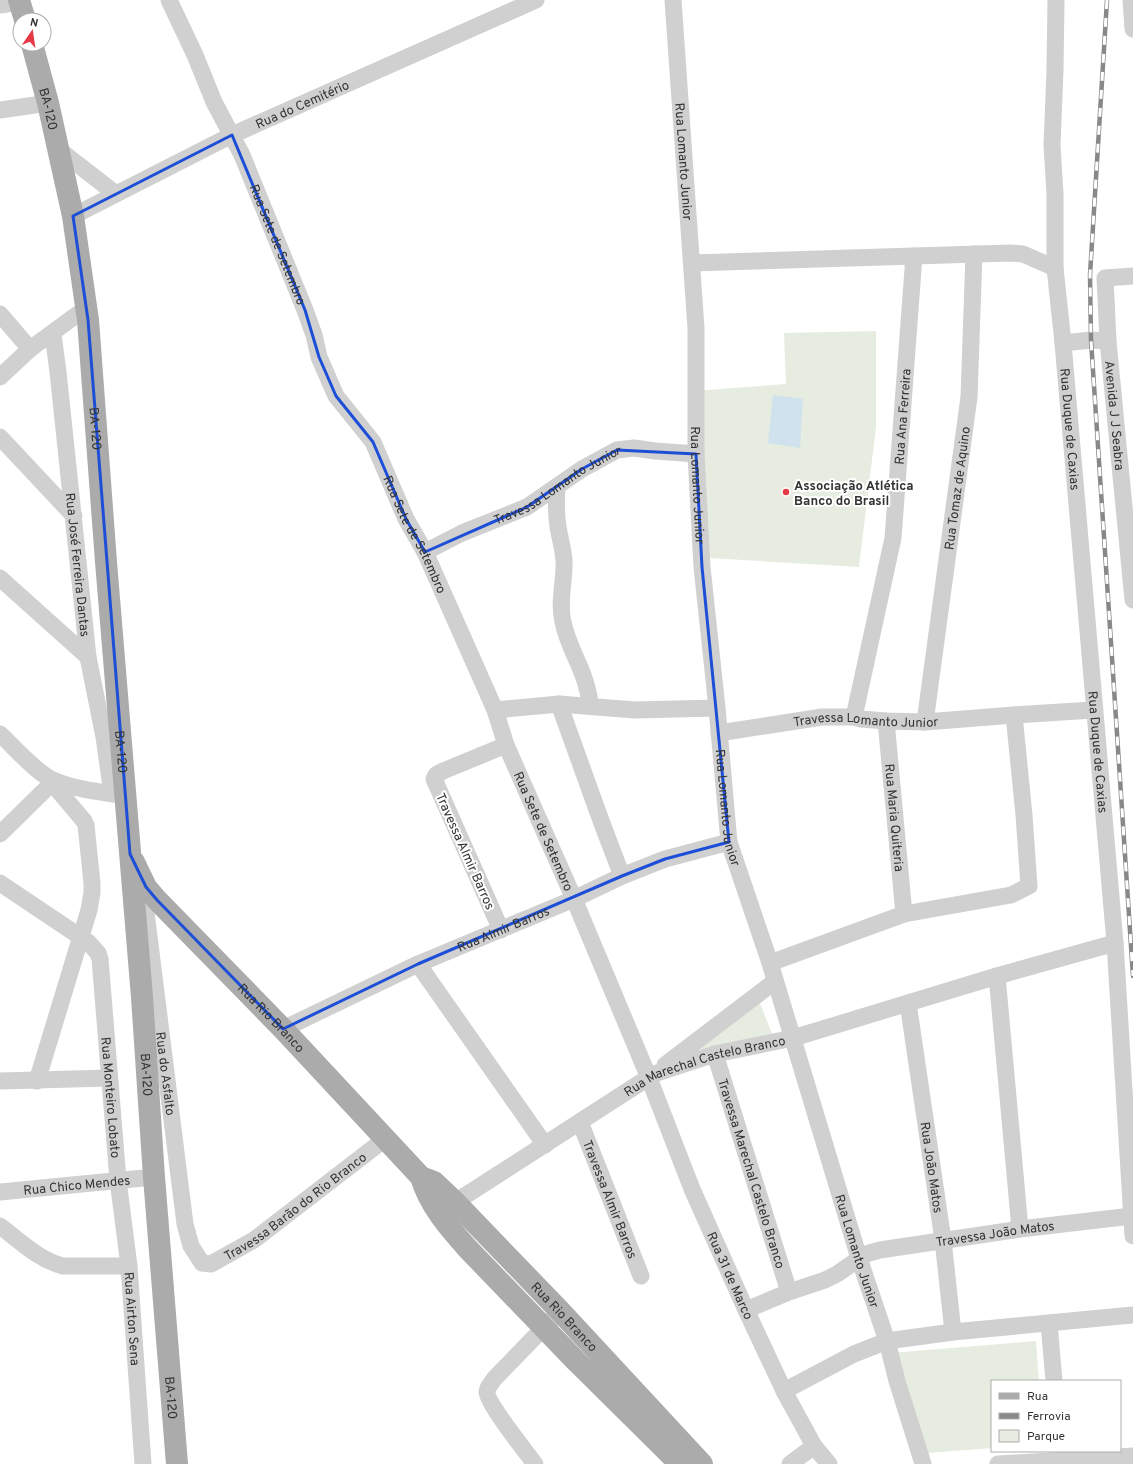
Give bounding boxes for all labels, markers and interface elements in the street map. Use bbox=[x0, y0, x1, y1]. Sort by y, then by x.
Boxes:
north arrow bbox=[12, 12, 52, 52]
text: N bbox=[29, 16, 39, 31]
street label: Rua do Cemitério bbox=[254, 78, 352, 134]
street label: BA-120 bbox=[34, 86, 60, 132]
street label: Rua Lomanto Junior bbox=[670, 102, 694, 221]
street label: Rua Sete de Setembro bbox=[245, 182, 308, 308]
street label: Avenida J J Seabra bbox=[1100, 360, 1126, 471]
street label: Rua Ana Ferreira bbox=[892, 368, 916, 465]
street label: Rua Duque de Caxias bbox=[1055, 368, 1082, 491]
street label: BA-120 bbox=[85, 407, 104, 451]
street label: Rua Lomanto Junior bbox=[686, 426, 707, 545]
street label: Rua Tomaz de Aquino bbox=[942, 426, 975, 551]
street label: Travessa Lomanto Junior bbox=[492, 444, 622, 529]
street label: Rua Sete de Setembro bbox=[378, 474, 448, 596]
place label: Associação Atlética Banco do Brasil bbox=[794, 479, 913, 510]
marker: Associação Atlética Banco do Brasil bbox=[781, 487, 791, 497]
street label: Rua José Ferreira Dantas bbox=[61, 492, 92, 638]
street label: Rua Duque de Caxias bbox=[1083, 690, 1110, 814]
street label: Travessa Lomanto Junior bbox=[792, 711, 939, 732]
street label: BA-120 bbox=[110, 730, 129, 774]
street label: Rua Lomanto Junior bbox=[711, 749, 743, 869]
street label: Rua Maria Quiteria bbox=[880, 763, 906, 872]
street label: Rua Sete de Setembro bbox=[509, 770, 576, 894]
street label: Travessa Almir Barros bbox=[431, 791, 497, 913]
street label: Rua Almir Barros bbox=[455, 904, 552, 957]
street label: Rua Rio Branco bbox=[233, 981, 307, 1057]
street label: Rua do Asfalto bbox=[151, 1031, 177, 1117]
street label: Rua Marechal Castelo Branco bbox=[622, 1034, 787, 1101]
street label: Rua Monteiro Lobato bbox=[96, 1036, 122, 1159]
street label: BA-120 bbox=[136, 1053, 155, 1097]
street label: Travessa Marechal Castelo Branco bbox=[713, 1077, 787, 1271]
street label: Rua João Matos bbox=[916, 1121, 945, 1214]
street label: Travessa Almir Barros bbox=[578, 1138, 639, 1262]
street label: Travessa Barão do Rio Branco bbox=[222, 1150, 371, 1265]
street label: Rua Chico Mendes bbox=[23, 1173, 131, 1200]
street label: Rua Lomanto Junior bbox=[830, 1193, 881, 1310]
street label: Travessa João Matos bbox=[935, 1219, 1056, 1252]
street label: Rua 31 de Marco bbox=[702, 1230, 755, 1323]
street label: Rua Airton Sena bbox=[119, 1271, 142, 1366]
street label: Rua Rio Branco bbox=[527, 1280, 600, 1356]
street label: BA-120 bbox=[160, 1376, 179, 1420]
legend bbox=[991, 1380, 1121, 1452]
text: Rua bbox=[1027, 1389, 1048, 1405]
text: Ferrovia bbox=[1027, 1409, 1070, 1425]
text: Parque bbox=[1027, 1429, 1065, 1445]

